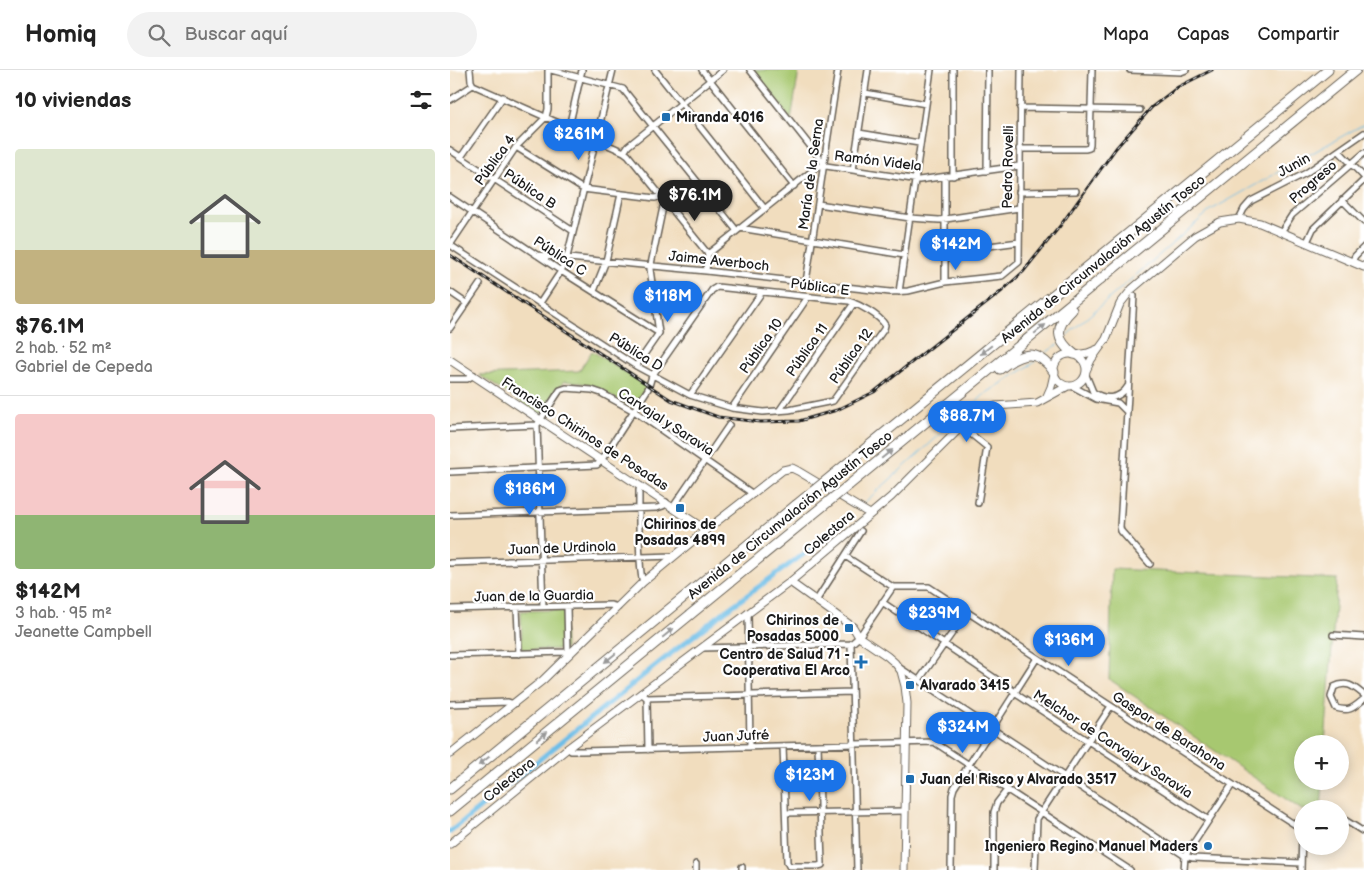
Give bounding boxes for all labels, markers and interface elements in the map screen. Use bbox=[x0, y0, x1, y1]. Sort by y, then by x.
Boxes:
search box bbox=[127, 12, 477, 57]
text: Homiq bbox=[25, 20, 97, 49]
icon: search bbox=[145, 21, 173, 49]
text: Buscar aquí bbox=[185, 23, 287, 46]
text: Mapa bbox=[1103, 24, 1149, 45]
text: Capas bbox=[1177, 24, 1230, 45]
text: Compartir bbox=[1258, 24, 1339, 45]
icon: filters bbox=[407, 86, 435, 114]
text: 10 viviendas bbox=[15, 88, 131, 113]
place label: Miranda 4016 bbox=[676, 109, 764, 126]
marker: Miranda 4016 bbox=[660, 111, 672, 123]
street label: María de la Serna bbox=[795, 117, 827, 231]
pin: $261M bbox=[544, 118, 614, 161]
text: $261M bbox=[554, 125, 604, 144]
street label: Pedro Rovelli bbox=[999, 125, 1017, 209]
street label: Pública 4 bbox=[471, 131, 519, 189]
street label: Ramón Videla bbox=[833, 147, 923, 175]
street label: Junin bbox=[1275, 149, 1313, 181]
street label: Progreso bbox=[1286, 157, 1340, 207]
street label: Pública B bbox=[501, 165, 560, 213]
street label: Avenida de Circunvalación Agustín Tosco bbox=[997, 171, 1209, 347]
pin: $76.1M bbox=[654, 180, 736, 222]
icon: home bbox=[180, 181, 270, 271]
text: $76.1M bbox=[669, 186, 722, 205]
pin: $142M bbox=[921, 228, 991, 271]
street label: Pública C bbox=[530, 233, 590, 279]
text: $142M bbox=[931, 235, 981, 254]
street label: Jaime Averboch bbox=[668, 247, 770, 275]
street label: Pública E bbox=[790, 275, 850, 299]
pin: $118M bbox=[633, 280, 703, 323]
text: $118M bbox=[644, 287, 692, 306]
text: $76.1M bbox=[15, 314, 85, 339]
street label: Pública 10 bbox=[736, 315, 786, 377]
street label: Pública 11 bbox=[783, 320, 831, 380]
street label: Pública 12 bbox=[826, 324, 877, 387]
one-way arrow bbox=[1033, 324, 1046, 335]
street label: Pública D bbox=[606, 329, 666, 375]
text: 2 hab. · 52 m² bbox=[15, 339, 112, 358]
one-way arrow bbox=[980, 345, 993, 356]
text: Gabriel de Cepeda bbox=[15, 358, 153, 377]
street label: Francisco Chirinos de Posadas bbox=[498, 374, 672, 494]
street label: Carvajal y Saravia bbox=[615, 385, 717, 459]
pin: $88.7M bbox=[926, 400, 1008, 443]
text: $88.7M bbox=[939, 407, 995, 426]
street label: Avenida de Circunvalación Agustín Tosco bbox=[684, 427, 896, 603]
icon: home bbox=[180, 447, 270, 537]
one-way arrow bbox=[880, 448, 893, 459]
pin: $186M bbox=[495, 474, 565, 516]
text: $186M bbox=[505, 480, 555, 499]
marker: Chirinos de Posadas 4899 bbox=[674, 502, 686, 514]
street label: Colectora bbox=[800, 507, 858, 559]
place label: Chirinos de Posadas 4899 bbox=[635, 516, 726, 549]
street label: Juan de Urdinola bbox=[508, 538, 616, 558]
text: $142M bbox=[15, 579, 81, 604]
street label: Juan de la Guardia bbox=[474, 586, 594, 606]
pin: $239M bbox=[899, 598, 969, 640]
text: 3 hab. · 95 m² bbox=[15, 604, 112, 623]
text: $239M bbox=[908, 604, 960, 623]
place label: Chirinos de Posadas 5000 bbox=[747, 612, 839, 645]
marker: Chirinos de Posadas 5000 bbox=[843, 622, 855, 634]
text: Jeanette Campbell bbox=[15, 623, 152, 642]
pin: $136M bbox=[1034, 624, 1104, 667]
one-way arrow bbox=[661, 628, 674, 639]
text: $136M bbox=[1044, 631, 1094, 650]
place label: Centro de Salud 71 - Cooperativa El Arco bbox=[720, 646, 850, 679]
one-way arrow bbox=[603, 653, 616, 664]
marker: Centro de Salud 71 - Cooperativa El Arco bbox=[854, 655, 868, 669]
place label: Alvarado 3415 bbox=[919, 677, 1010, 694]
marker: Alvarado 3415 bbox=[904, 679, 916, 691]
street label: Melchor de Carvajal y Saravia bbox=[1030, 686, 1196, 802]
street label: Gaspar de Barahona bbox=[1109, 688, 1229, 774]
pin: $324M bbox=[928, 712, 998, 754]
text: $324M bbox=[937, 718, 989, 737]
street label: Juan Jufré bbox=[702, 726, 770, 746]
one-way arrow bbox=[535, 731, 548, 742]
map controls bbox=[1294, 735, 1349, 855]
button: + bbox=[1294, 735, 1349, 790]
street label: Colectora bbox=[480, 754, 538, 806]
one-way arrow bbox=[478, 756, 491, 767]
pin: $123M bbox=[775, 760, 845, 802]
text: $123M bbox=[785, 766, 835, 785]
place label: Juan del Risco y Alvarado 3517 bbox=[920, 771, 1117, 788]
marker: Juan del Risco y Alvarado 3517 bbox=[904, 773, 916, 785]
button: − bbox=[1294, 800, 1349, 855]
place label: Ingeniero Regino Manuel Maders bbox=[985, 838, 1198, 855]
marker: Ingeniero Regino Manuel Maders bbox=[1202, 840, 1214, 852]

